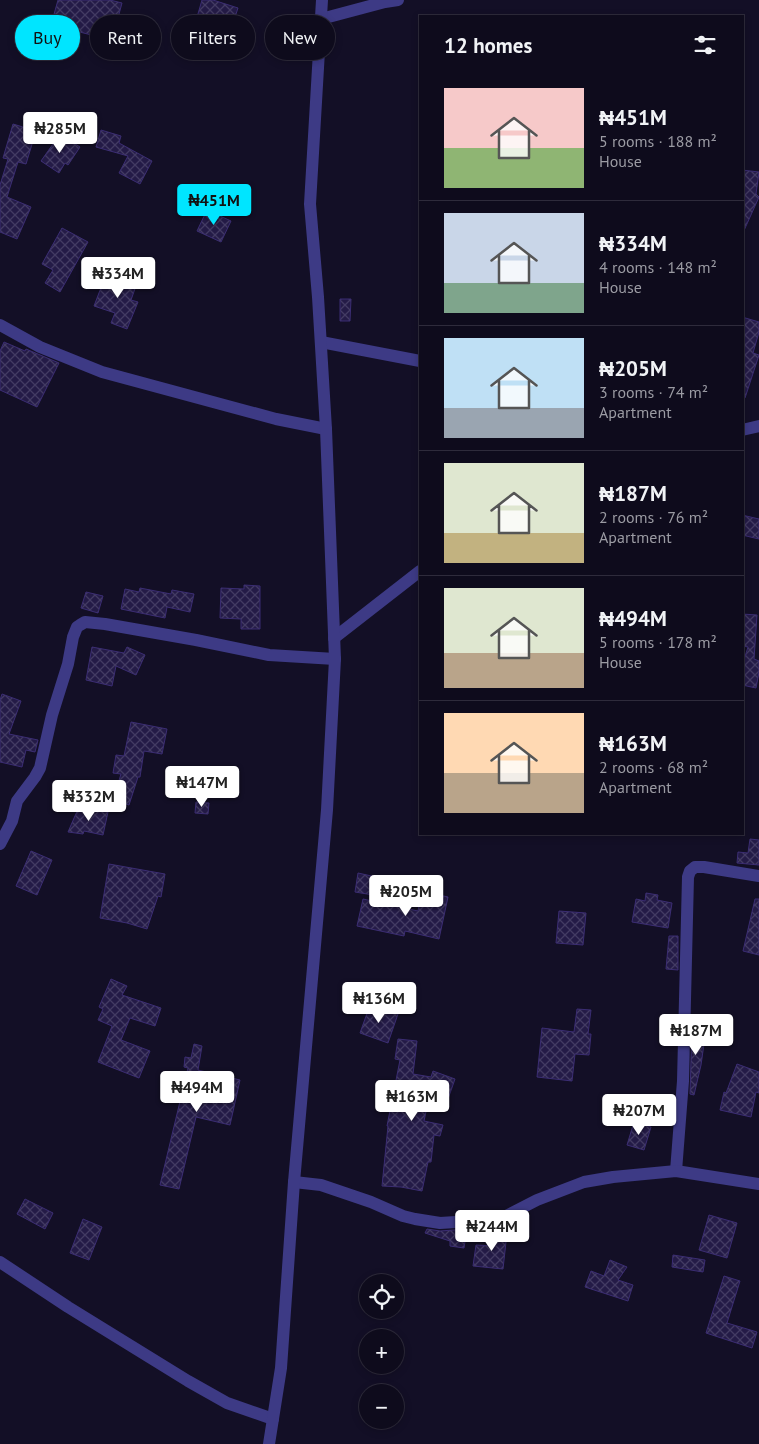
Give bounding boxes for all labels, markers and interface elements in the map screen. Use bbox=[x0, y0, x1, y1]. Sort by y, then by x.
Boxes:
chip: Buy bbox=[15, 15, 80, 60]
chip: Rent bbox=[90, 15, 161, 60]
chip: Filters bbox=[171, 15, 255, 60]
chip: New bbox=[265, 15, 335, 60]
icon: filters bbox=[691, 31, 719, 59]
text: 12 homes bbox=[444, 32, 532, 59]
text: ₦451M bbox=[599, 104, 667, 131]
icon: home bbox=[484, 108, 544, 168]
pin: ₦285M bbox=[25, 112, 95, 154]
text: ₦285M bbox=[34, 118, 86, 138]
text: 5 rooms · 188 m² bbox=[599, 131, 717, 151]
text: House bbox=[599, 151, 642, 171]
pin: ₦451M bbox=[179, 184, 249, 226]
text: ₦451M bbox=[188, 190, 240, 210]
text: ₦334M bbox=[599, 230, 667, 257]
icon: home bbox=[484, 233, 544, 293]
pin: ₦334M bbox=[83, 256, 153, 299]
text: 4 rooms · 148 m² bbox=[599, 257, 717, 277]
text: ₦334M bbox=[92, 263, 144, 283]
text: House bbox=[599, 277, 642, 297]
text: ₦205M bbox=[599, 355, 667, 382]
icon: home bbox=[484, 358, 544, 418]
text: 3 rooms · 74 m² bbox=[599, 382, 708, 402]
text: Apartment bbox=[599, 402, 672, 422]
text: ₦187M bbox=[599, 480, 667, 507]
icon: home bbox=[484, 483, 544, 543]
text: 2 rooms · 76 m² bbox=[599, 507, 708, 527]
text: Apartment bbox=[599, 527, 672, 547]
text: ₦494M bbox=[599, 605, 667, 632]
icon: home bbox=[484, 608, 544, 668]
text: 5 rooms · 178 m² bbox=[599, 632, 717, 652]
text: House bbox=[599, 652, 642, 672]
text: ₦163M bbox=[599, 730, 667, 757]
icon: home bbox=[484, 733, 544, 793]
text: 2 rooms · 68 m² bbox=[599, 757, 708, 777]
pin: ₦147M bbox=[167, 766, 237, 808]
text: ₦147M bbox=[176, 772, 228, 792]
text: Apartment bbox=[599, 777, 672, 797]
pin: ₦332M bbox=[54, 780, 124, 822]
text: ₦332M bbox=[63, 786, 115, 806]
pin: ₦205M bbox=[371, 874, 441, 917]
text: ₦205M bbox=[380, 881, 432, 901]
pin: ₦136M bbox=[344, 982, 414, 1024]
text: ₦136M bbox=[353, 988, 405, 1008]
pin: ₦187M bbox=[661, 1014, 731, 1056]
text: ₦187M bbox=[670, 1020, 722, 1040]
pin: ₦494M bbox=[162, 1070, 232, 1113]
text: ₦494M bbox=[171, 1077, 223, 1097]
pin: ₦163M bbox=[377, 1080, 447, 1122]
text: ₦163M bbox=[386, 1086, 438, 1106]
pin: ₦207M bbox=[604, 1094, 674, 1136]
text: ₦207M bbox=[613, 1100, 665, 1120]
pin: ₦244M bbox=[457, 1210, 527, 1252]
text: ₦244M bbox=[466, 1216, 518, 1236]
map controls bbox=[359, 1274, 404, 1429]
button: locate bbox=[359, 1274, 404, 1319]
button: + bbox=[359, 1329, 404, 1374]
button: − bbox=[359, 1384, 404, 1429]

